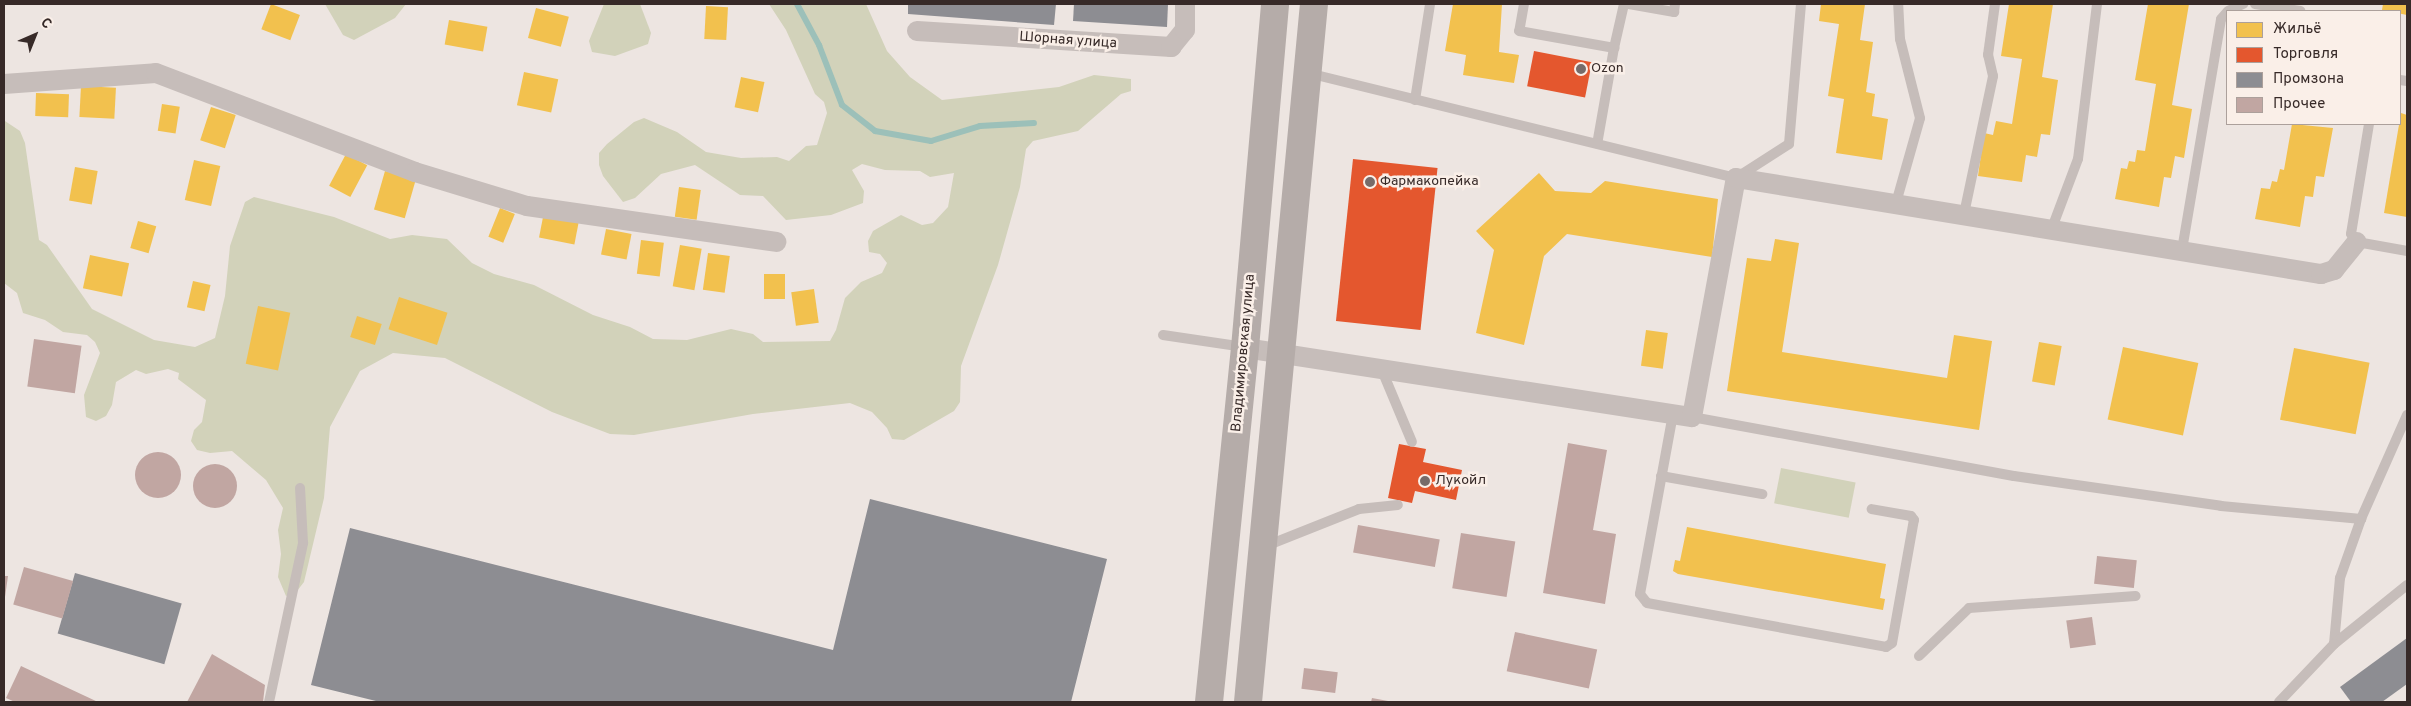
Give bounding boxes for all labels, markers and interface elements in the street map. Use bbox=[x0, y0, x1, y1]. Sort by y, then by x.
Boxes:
north arrow bbox=[10, 10, 60, 60]
legend bbox=[2226, 10, 2401, 125]
text: С bbox=[37, 15, 55, 33]
text: Жильё bbox=[2273, 20, 2321, 39]
street label: Шорная улица bbox=[1019, 29, 1117, 53]
text: Торговля bbox=[2273, 45, 2338, 64]
place label: Ozon bbox=[1591, 61, 1624, 77]
marker: Ozon bbox=[1575, 63, 1587, 75]
text: Промзона bbox=[2273, 70, 2344, 89]
text: Прочее bbox=[2273, 95, 2325, 114]
place label: Фармакопейка bbox=[1380, 174, 1479, 190]
marker: Фармакопейка bbox=[1364, 176, 1376, 188]
street label: Владимировская улица bbox=[1229, 273, 1259, 433]
place label: Лукойл bbox=[1435, 473, 1486, 489]
marker: Лукойл bbox=[1419, 475, 1431, 487]

